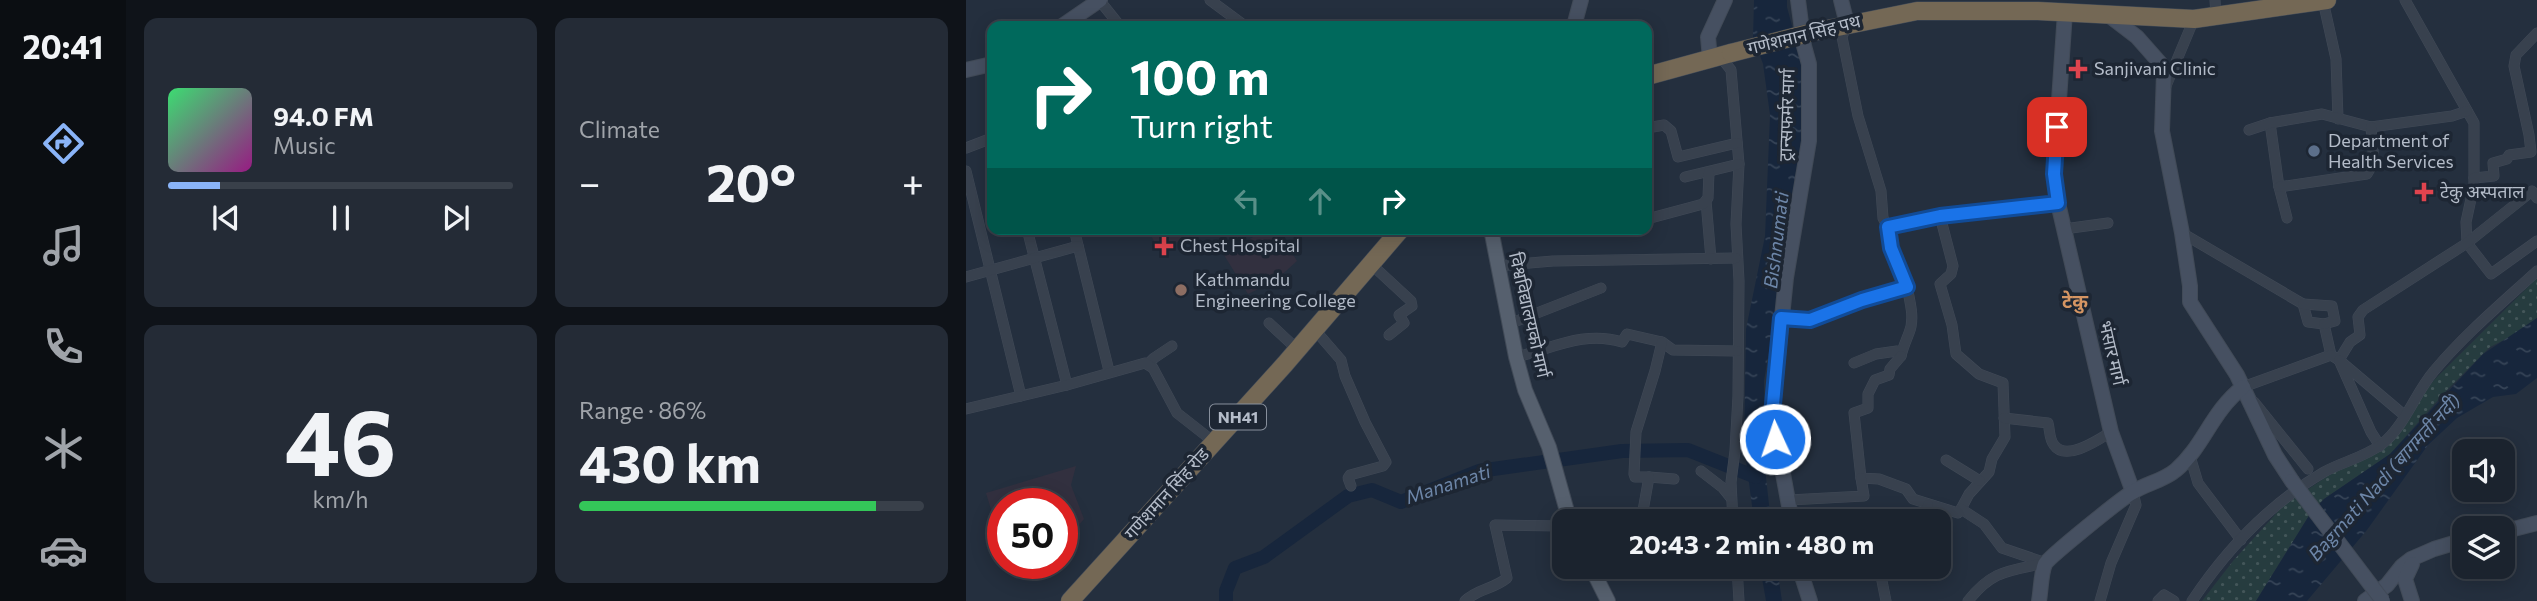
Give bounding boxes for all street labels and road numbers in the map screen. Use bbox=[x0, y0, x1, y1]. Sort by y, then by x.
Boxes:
street label: गणेशमान सिंह पथ bbox=[1745, 9, 1863, 59]
street label: ट्रान्सफर्मर मार्ग bbox=[1773, 67, 1799, 162]
street label: विश्वविद्यालयको मार्ग bbox=[1505, 250, 1555, 381]
street label: भंसार मार्ग bbox=[2095, 318, 2131, 388]
road number: NH41 bbox=[1210, 404, 1266, 430]
street label: गणेशमान सिंह रोड bbox=[1119, 443, 1213, 544]

